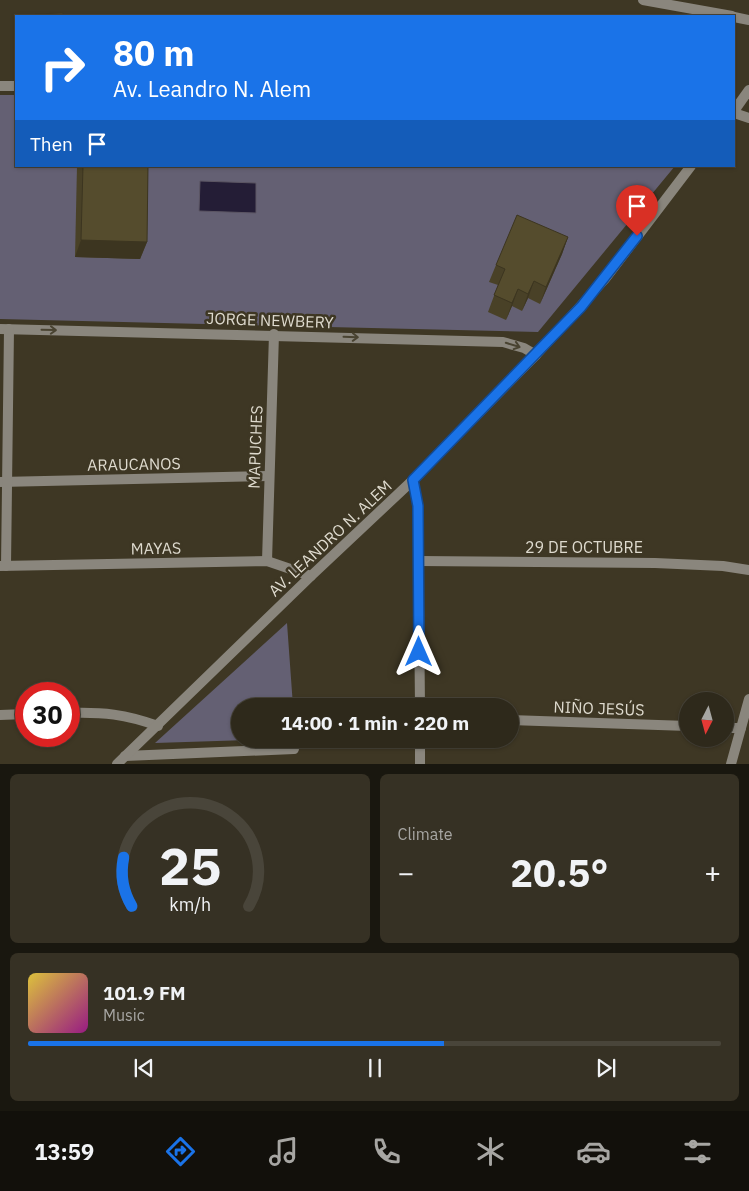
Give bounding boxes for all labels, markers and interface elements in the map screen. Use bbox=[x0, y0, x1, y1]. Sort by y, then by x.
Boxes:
text: 80 m bbox=[113, 30, 195, 76]
icon: right bbox=[30, 35, 95, 100]
text: Av. Leandro N. Alem bbox=[113, 74, 311, 103]
icon: arrive bbox=[83, 130, 111, 158]
text: Then bbox=[30, 132, 73, 156]
pin bbox=[616, 185, 658, 236]
icon: arrive bbox=[623, 192, 651, 220]
street label: JORGE NEWBERY bbox=[206, 308, 335, 332]
one-way arrow bbox=[40, 325, 56, 335]
one-way arrow bbox=[342, 332, 359, 342]
one-way arrow bbox=[505, 341, 521, 351]
street label: MAPUCHES bbox=[244, 405, 266, 489]
street label: ARAUCANOS bbox=[87, 453, 181, 475]
street label: AV. LEANDRO N. ALEM bbox=[264, 476, 396, 600]
street label: 29 DE OCTUBRE bbox=[525, 537, 643, 557]
street label: MAYAS bbox=[131, 538, 181, 558]
position arrow bbox=[392, 625, 444, 677]
speed limit sign: 30 bbox=[15, 682, 80, 747]
north arrow bbox=[679, 692, 734, 748]
map controls bbox=[679, 692, 734, 747]
street label: NIÑO JESÚS bbox=[553, 695, 645, 720]
text: 14:00 · 1 min · 220 m bbox=[281, 711, 469, 735]
text: Climate bbox=[398, 824, 453, 844]
text: 25 bbox=[159, 832, 221, 899]
text: 20.5° bbox=[510, 848, 608, 897]
text: − bbox=[398, 854, 414, 891]
text: + bbox=[704, 854, 721, 891]
text: km/h bbox=[169, 893, 211, 916]
text: 101.9 FM bbox=[103, 981, 186, 1005]
text: Music bbox=[103, 1005, 145, 1025]
icon: previous bbox=[130, 1054, 158, 1082]
icon: pause bbox=[361, 1054, 389, 1082]
icon: next bbox=[592, 1054, 620, 1082]
icon: directions bbox=[163, 1134, 198, 1169]
icon: music bbox=[266, 1134, 301, 1169]
icon: phone bbox=[369, 1134, 404, 1169]
icon: climate bbox=[473, 1134, 508, 1169]
icon: car bbox=[576, 1134, 611, 1169]
icon: filters bbox=[680, 1134, 715, 1169]
text: 13:59 bbox=[34, 1137, 94, 1166]

